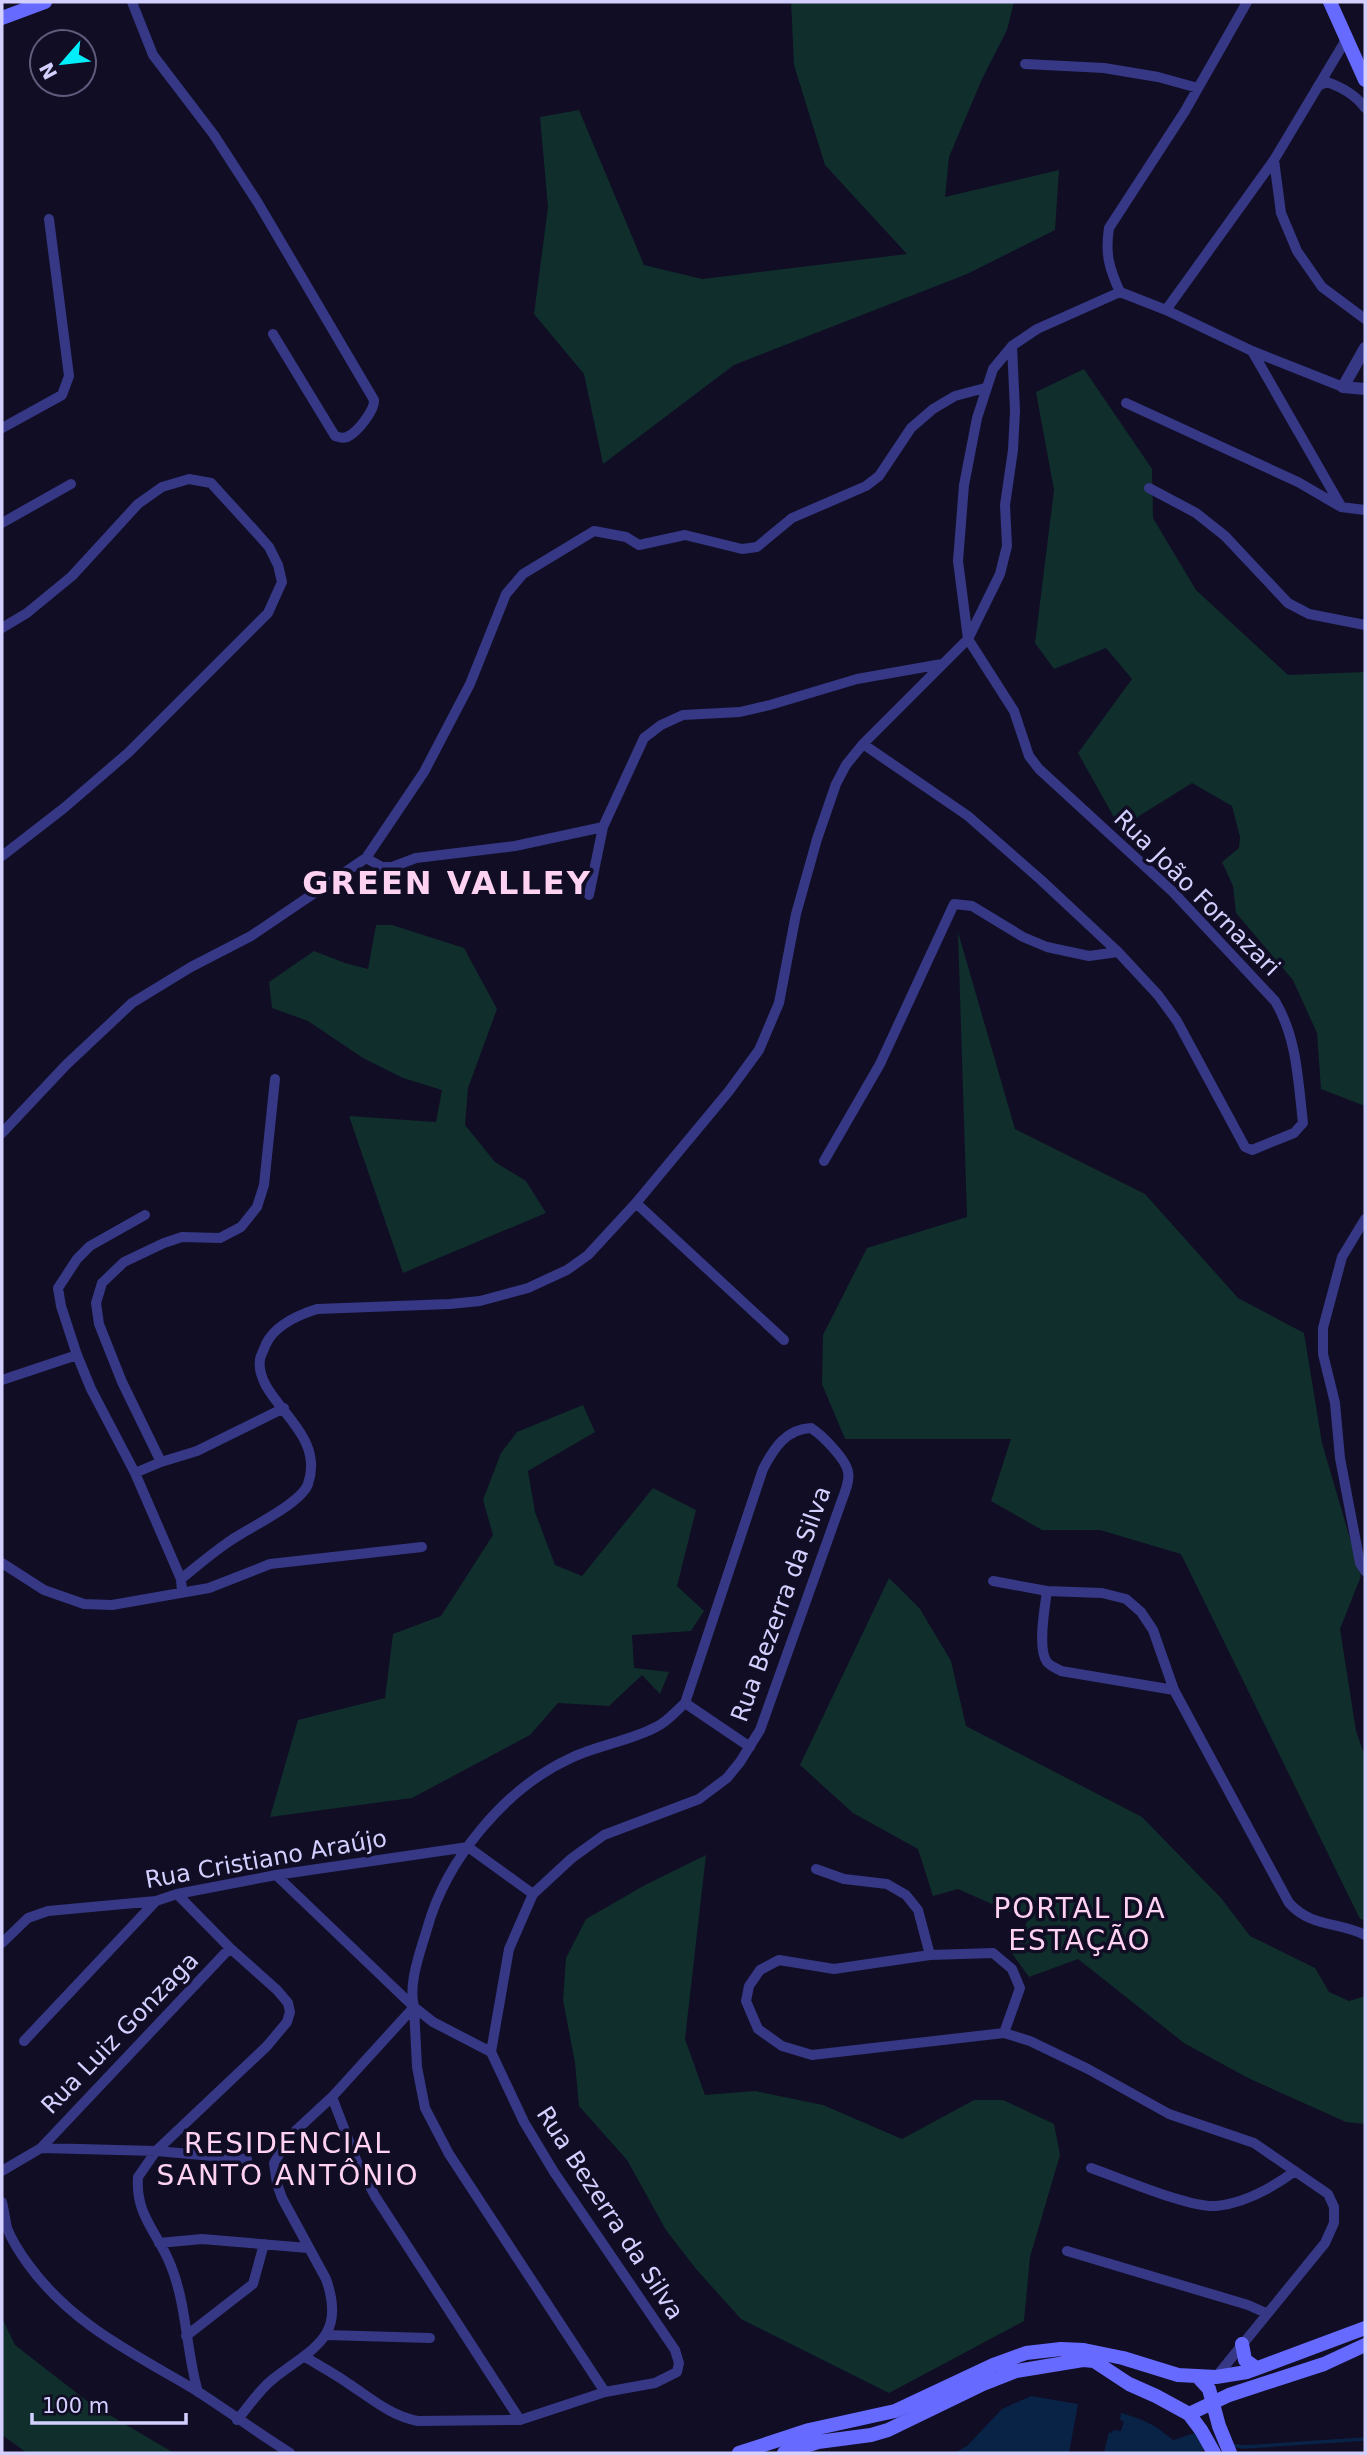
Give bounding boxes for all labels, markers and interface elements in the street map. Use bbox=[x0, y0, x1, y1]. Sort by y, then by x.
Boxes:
north arrow bbox=[28, 28, 98, 98]
text: N bbox=[35, 59, 61, 83]
street label: Rua João Fornazari bbox=[1108, 804, 1286, 982]
district label: GREEN VALLEY bbox=[302, 864, 592, 902]
street label: Rua Bezerra da Silva bbox=[725, 1482, 837, 1726]
street label: Rua Cristiano Araújo bbox=[143, 1824, 389, 1894]
district label: PORTAL DA ESTAÇÃO bbox=[993, 1892, 1167, 1957]
street label: Rua Luiz Gonzaga bbox=[36, 1946, 204, 2120]
street label: Rua Bezerra da Silva bbox=[531, 2101, 689, 2325]
district label: RESIDENCIAL SANTO ANTÔNIO bbox=[157, 2127, 419, 2192]
scale bar bbox=[32, 2382, 186, 2426]
text: 100 m bbox=[42, 2394, 109, 2418]

